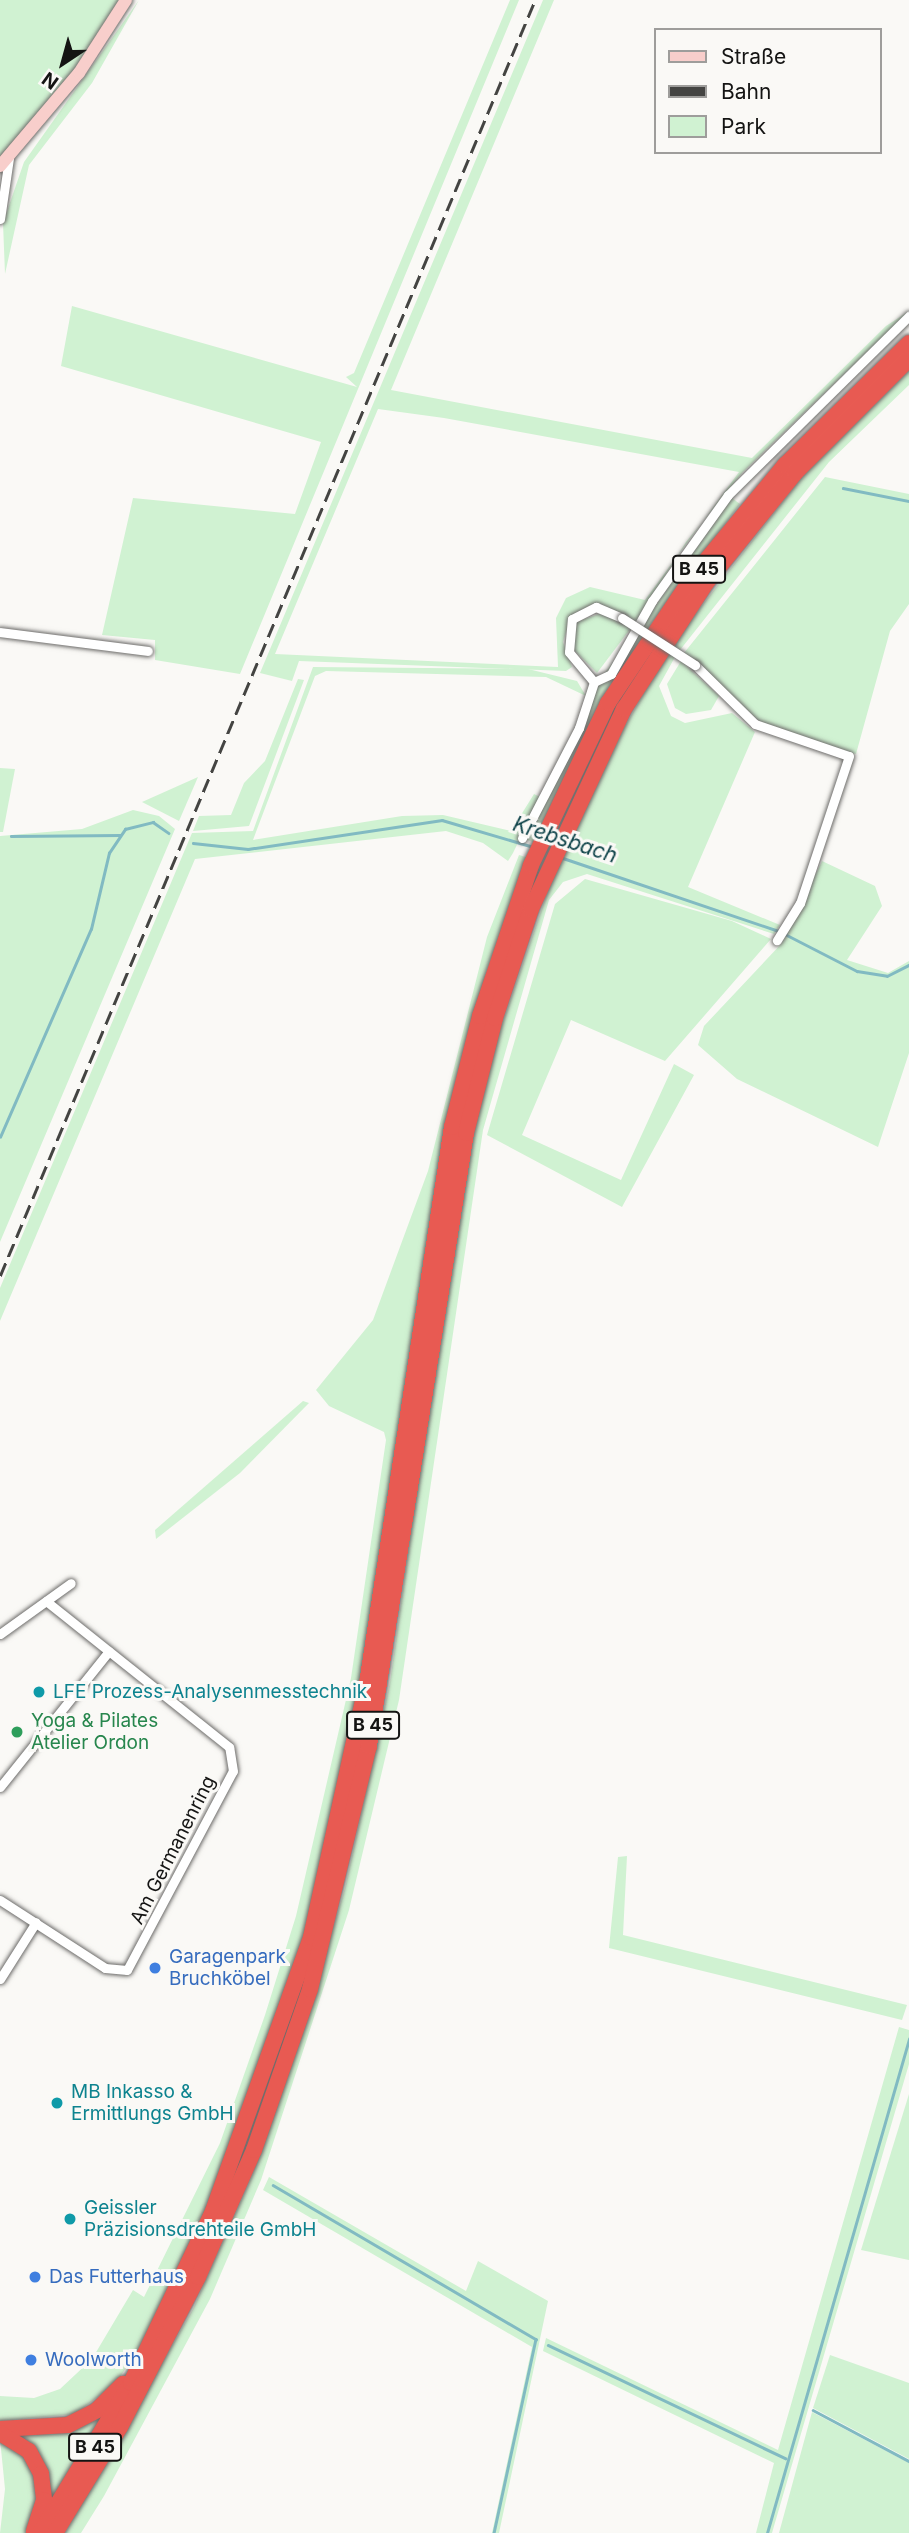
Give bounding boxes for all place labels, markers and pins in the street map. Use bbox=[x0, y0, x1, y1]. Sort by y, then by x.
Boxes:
place label: LFE Prozess-Analysenmesstechnik bbox=[53, 1681, 367, 1703]
marker: LFE Prozess-Analysenmesstechnik bbox=[31, 1684, 47, 1700]
place label: Yoga & Pilates Atelier Ordon bbox=[31, 1710, 158, 1754]
marker: Yoga & Pilates Atelier Ordon bbox=[9, 1724, 25, 1740]
place label: Garagenpark Bruchköbel bbox=[169, 1946, 286, 1990]
marker: Garagenpark Bruchköbel bbox=[147, 1960, 163, 1976]
place label: MB Inkasso & Ermittlungs GmbH bbox=[71, 2081, 234, 2125]
marker: MB Inkasso & Ermittlungs GmbH bbox=[49, 2095, 65, 2111]
place label: Geissler Präzisionsdrehteile GmbH bbox=[84, 2197, 316, 2241]
marker: Geissler Präzisionsdrehteile GmbH bbox=[62, 2211, 78, 2227]
place label: Das Futterhaus bbox=[49, 2266, 184, 2288]
marker: Das Futterhaus bbox=[27, 2269, 43, 2285]
place label: Woolworth bbox=[45, 2349, 142, 2371]
marker: Woolworth bbox=[23, 2352, 39, 2368]

